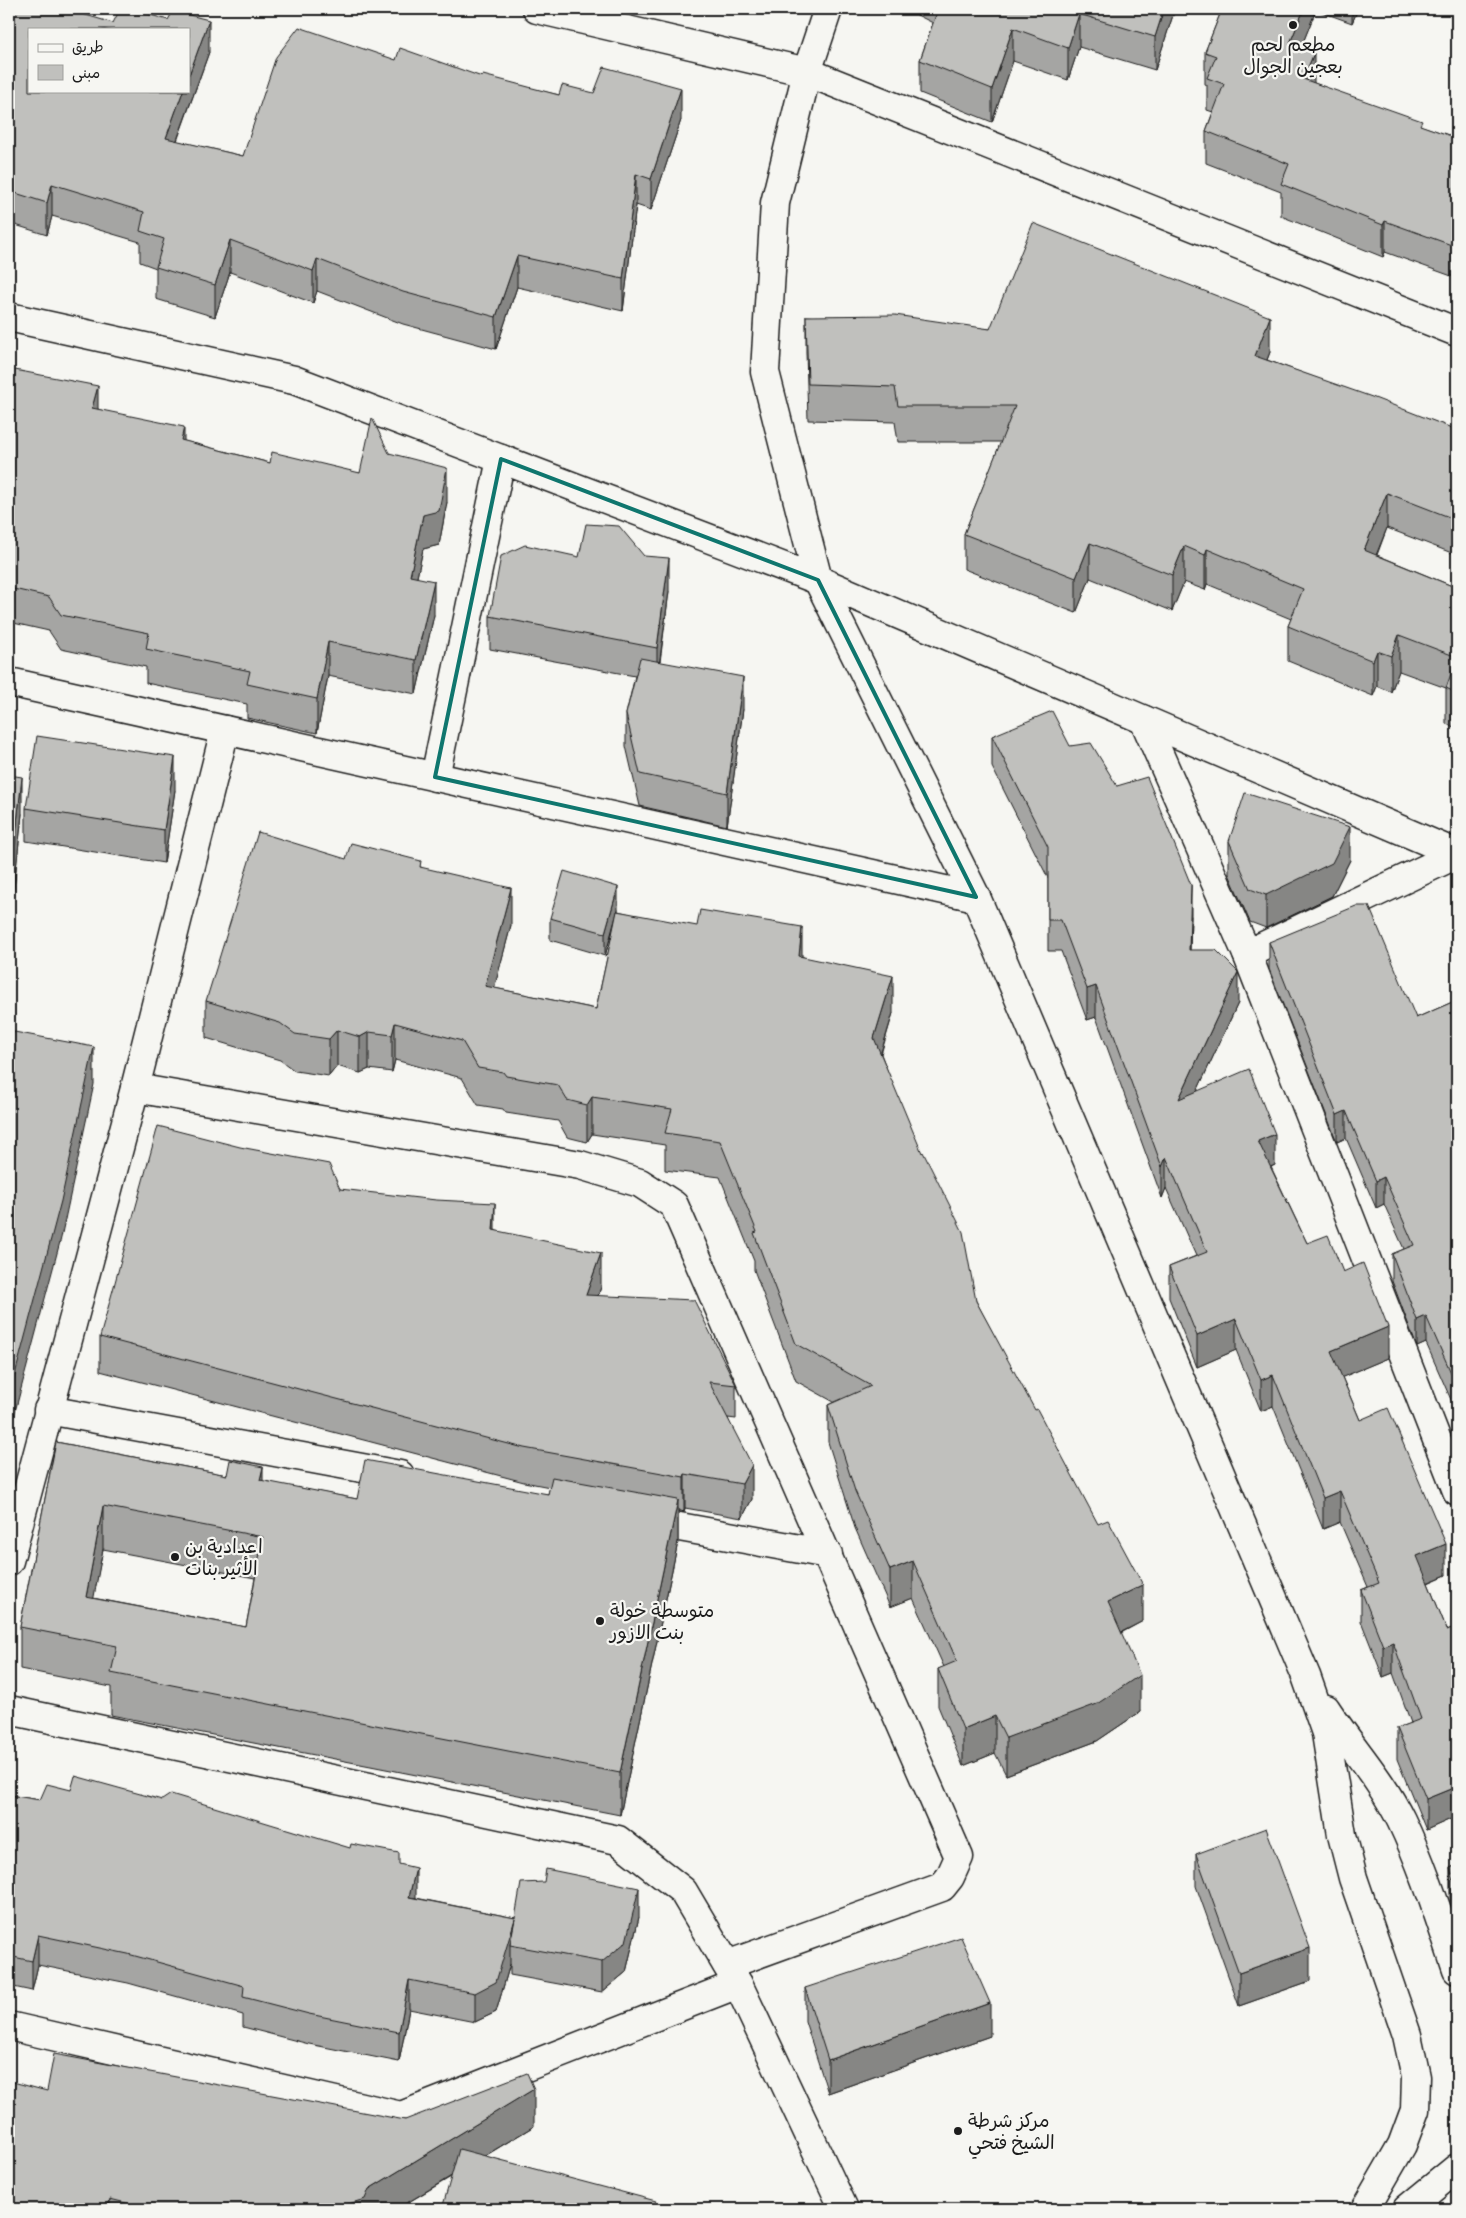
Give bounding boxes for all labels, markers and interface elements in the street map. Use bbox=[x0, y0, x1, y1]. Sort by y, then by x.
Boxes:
marker: مطعم لحم بعجين الجوال bbox=[1287, 19, 1299, 31]
legend bbox=[28, 28, 190, 92]
place label: مطعم لحم بعجين الجوال bbox=[1243, 33, 1343, 79]
text: طريق bbox=[72, 38, 104, 56]
text: مبنى bbox=[72, 64, 100, 83]
place label: اعدادية بن الأثير بنات bbox=[185, 1535, 263, 1580]
marker: اعدادية بن الأثير بنات bbox=[169, 1551, 181, 1563]
place label: متوسطة خولة بنت الازور bbox=[608, 1599, 714, 1644]
marker: متوسطة خولة بنت الازور bbox=[594, 1615, 606, 1627]
place label: مركز شرطة الشيخ فتحي bbox=[968, 2109, 1055, 2159]
marker: مركز شرطة الشيخ فتحي bbox=[952, 2125, 964, 2137]

